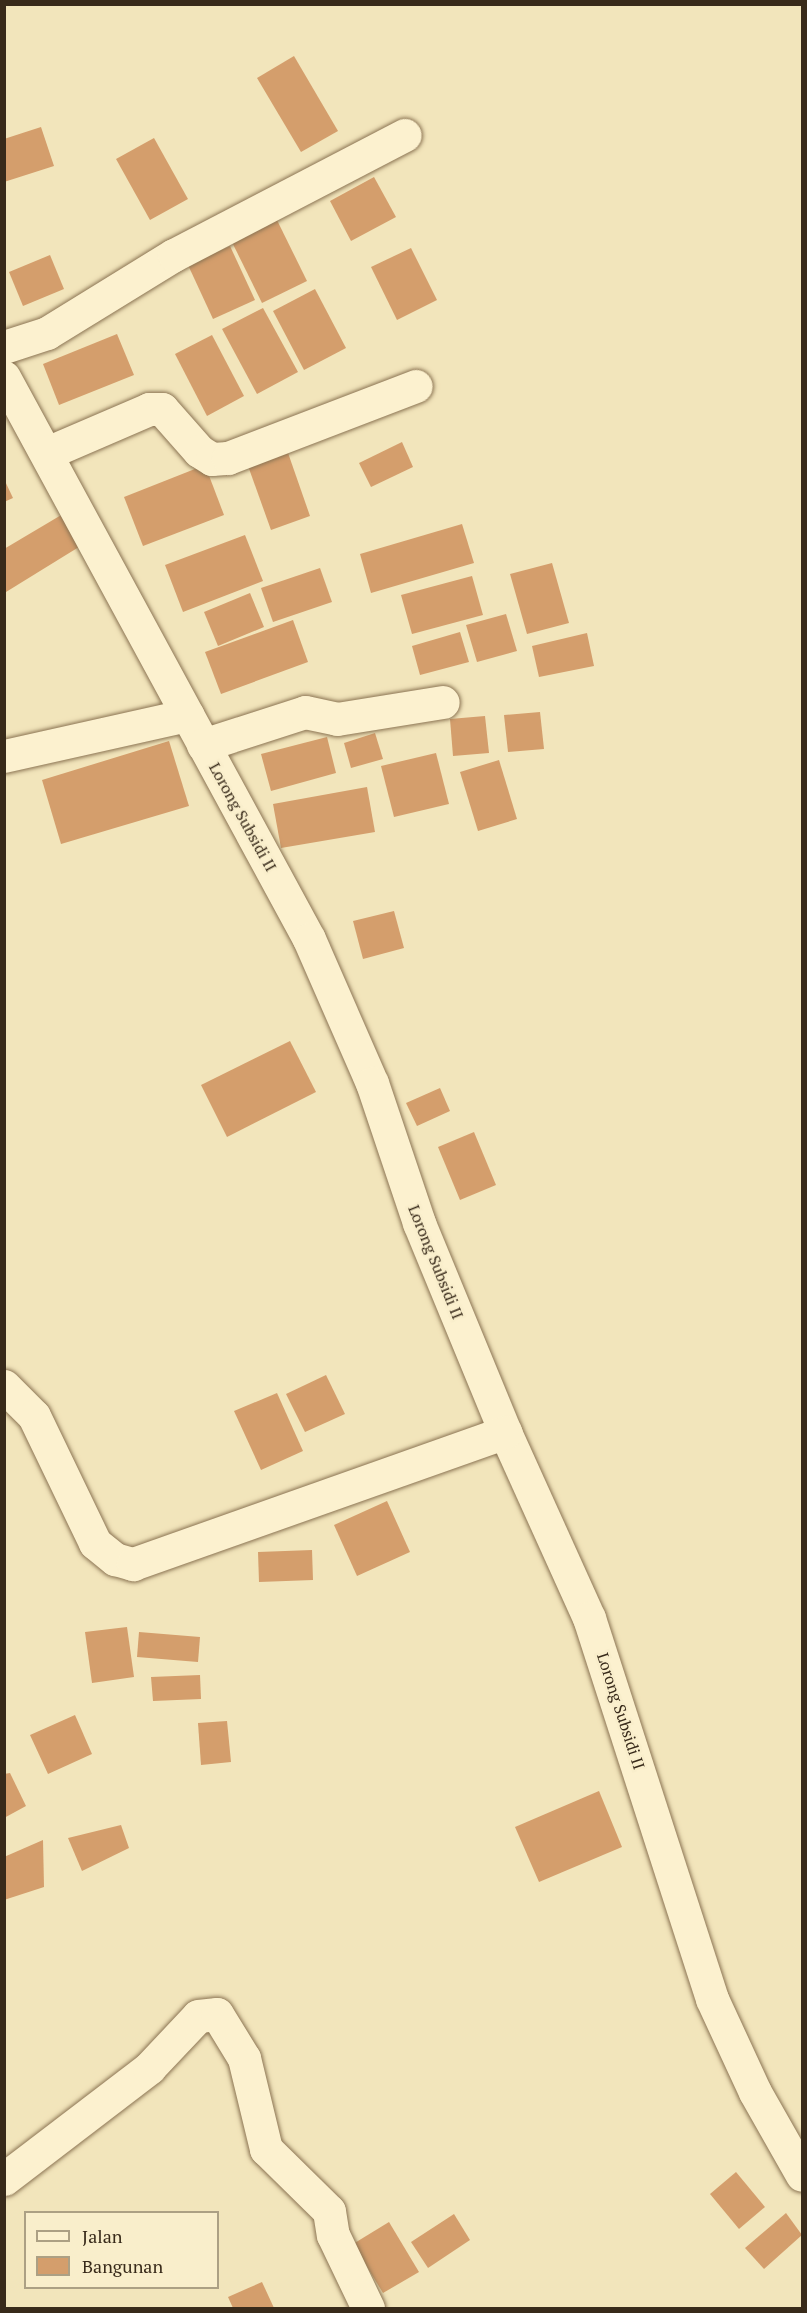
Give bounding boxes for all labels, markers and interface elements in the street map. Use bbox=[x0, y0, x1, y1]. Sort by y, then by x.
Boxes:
street label: Lorong Subsidi II bbox=[205, 759, 281, 875]
street label: Lorong Subsidi II bbox=[404, 1202, 468, 1322]
street label: Lorong Subsidi II bbox=[593, 1650, 649, 1772]
legend bbox=[24, 2211, 219, 2289]
text: Jalan bbox=[82, 2224, 122, 2248]
text: Bangunan bbox=[82, 2254, 163, 2278]

